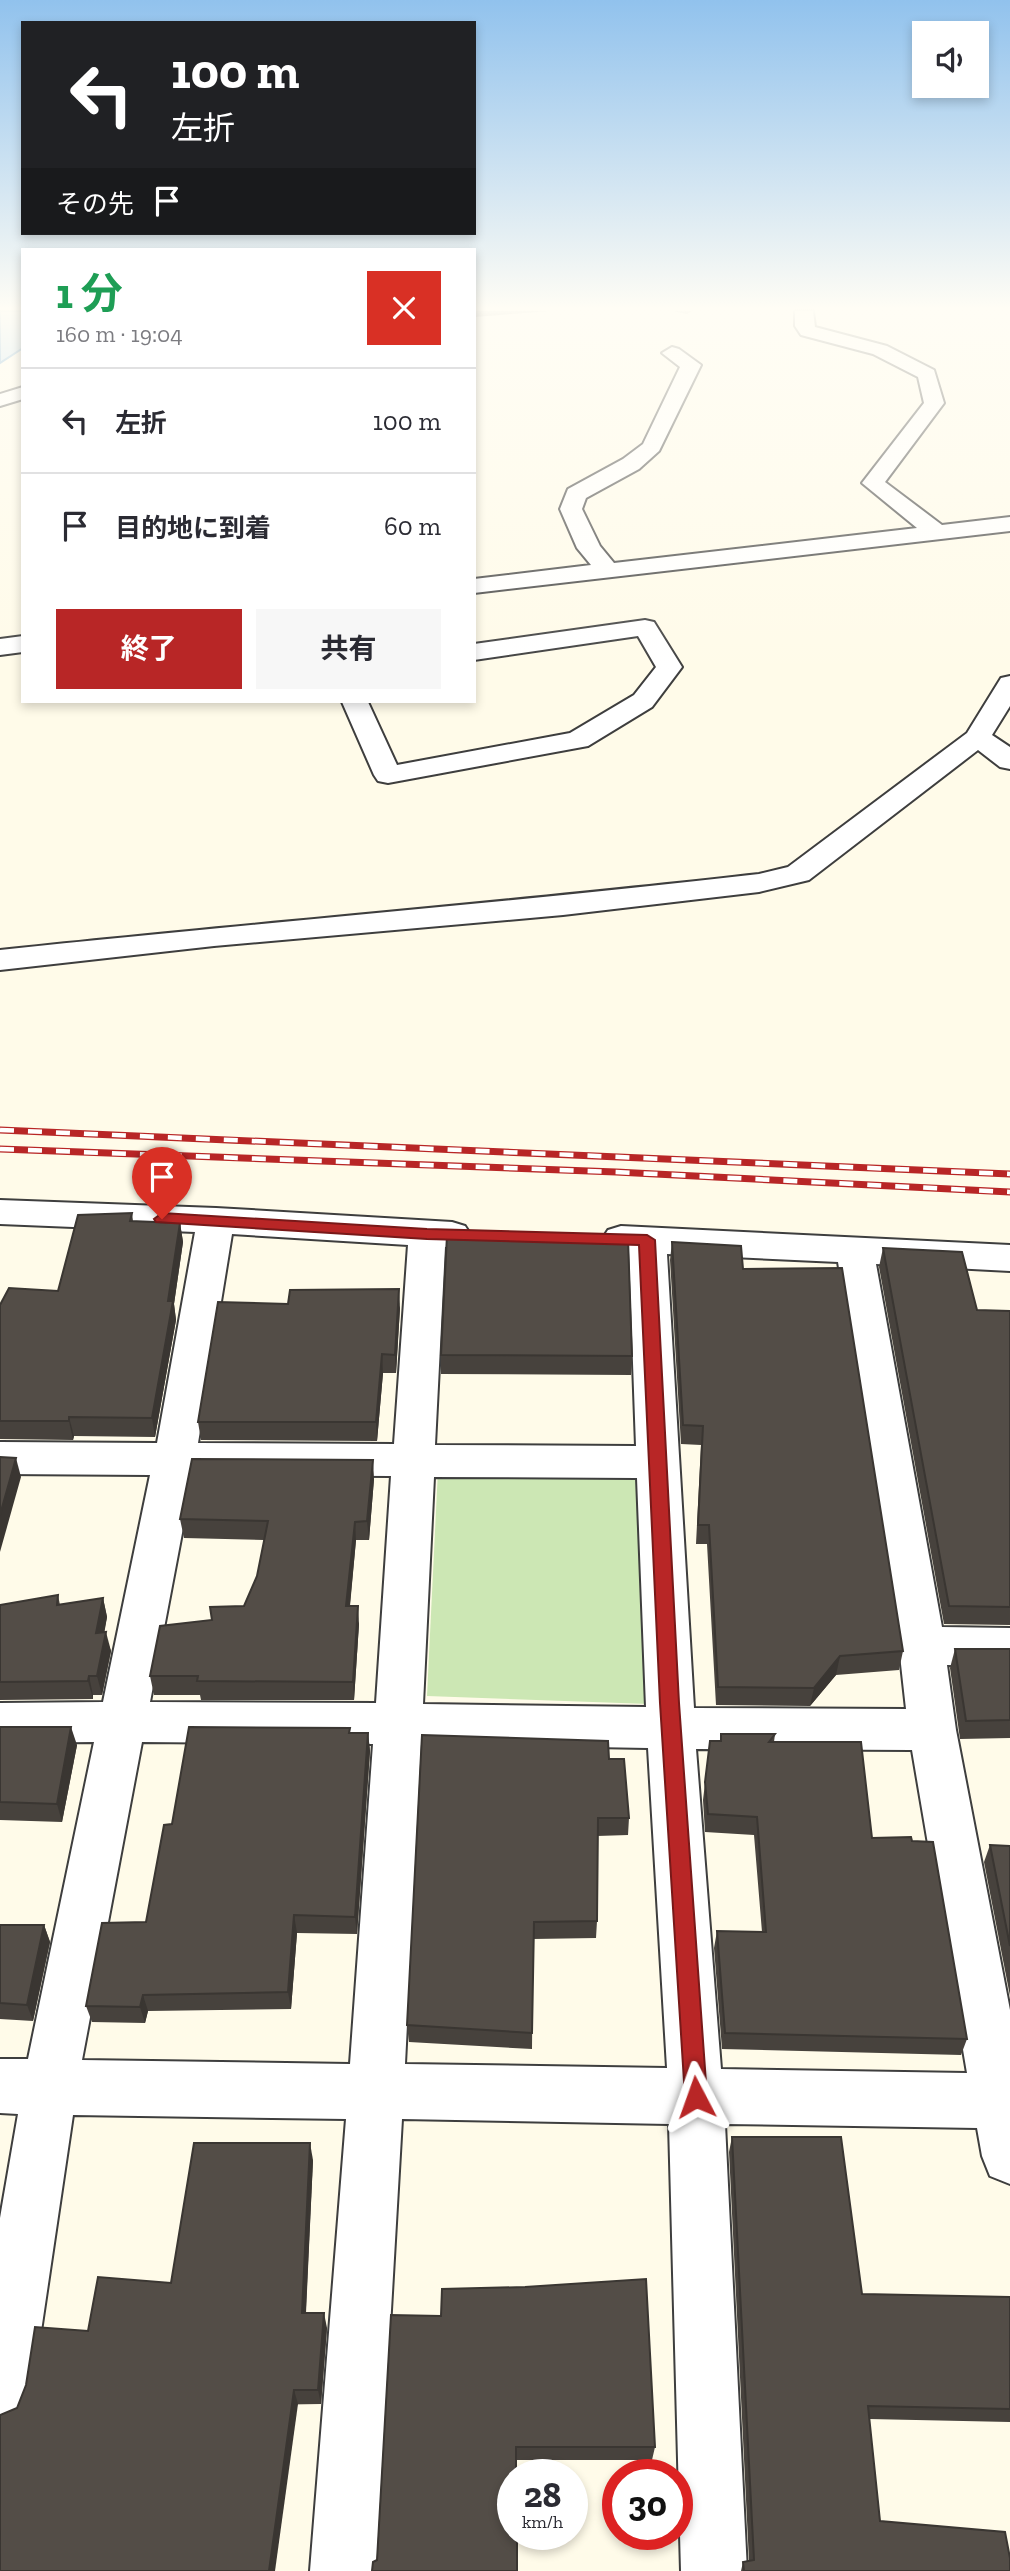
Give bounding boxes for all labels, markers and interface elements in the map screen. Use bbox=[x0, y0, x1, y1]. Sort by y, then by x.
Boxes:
map controls bbox=[912, 21, 989, 98]
button: sound bbox=[912, 21, 989, 98]
text: 100 m bbox=[171, 42, 299, 101]
icon: left bbox=[56, 49, 147, 140]
text: 左折 bbox=[171, 109, 235, 147]
icon: arrive bbox=[148, 182, 186, 220]
text: その先 bbox=[56, 188, 134, 220]
text: 1 分 bbox=[56, 268, 123, 319]
button: close bbox=[367, 271, 441, 345]
text: 160 m · 19:04 bbox=[56, 320, 183, 348]
icon: left bbox=[56, 402, 94, 440]
text: 100 m bbox=[373, 405, 441, 437]
text: 左折 bbox=[115, 407, 167, 439]
icon: arrive bbox=[56, 507, 94, 545]
text: 60 m bbox=[384, 510, 441, 542]
text: 目的地に到着 bbox=[115, 512, 271, 544]
button: 終了 bbox=[56, 609, 242, 689]
button: 共有 bbox=[256, 609, 441, 689]
pin bbox=[132, 1147, 192, 1219]
icon: arrive bbox=[143, 1158, 181, 1196]
position arrow bbox=[659, 2060, 733, 2134]
speed limit sign: 30 bbox=[602, 2459, 693, 2550]
text: 28 bbox=[524, 2474, 561, 2516]
text: km/h bbox=[522, 2511, 563, 2533]

